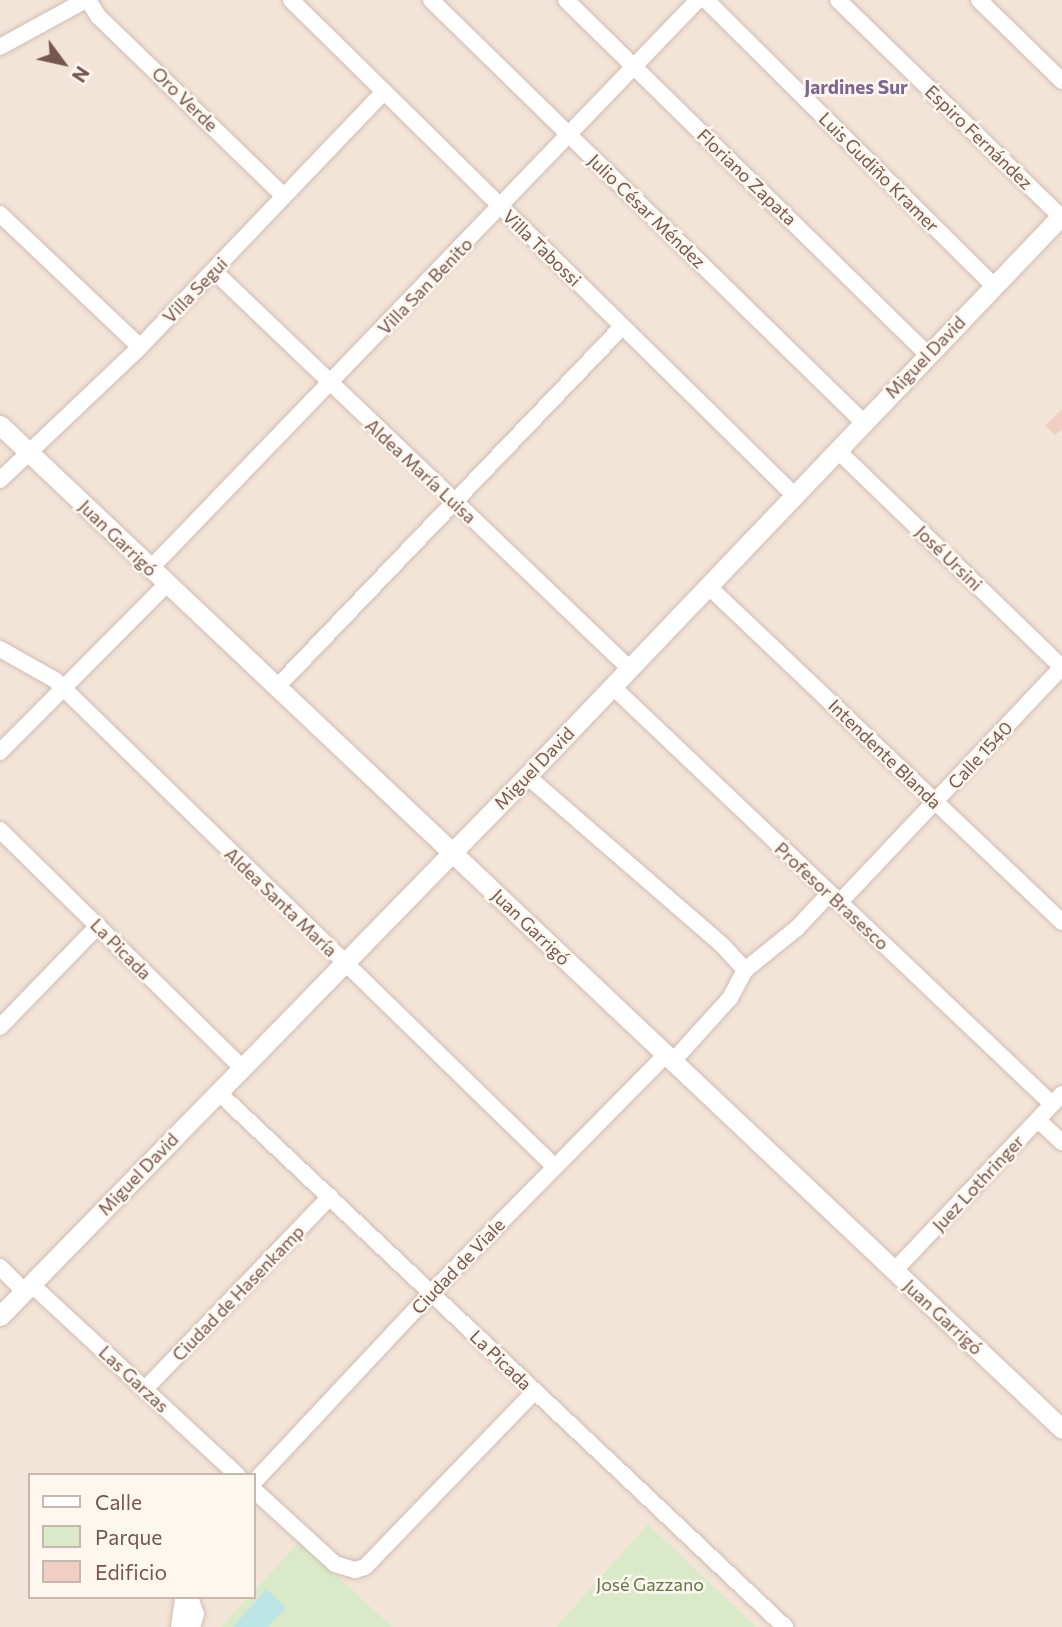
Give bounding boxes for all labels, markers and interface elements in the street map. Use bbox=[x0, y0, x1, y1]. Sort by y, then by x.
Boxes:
north arrow bbox=[28, 28, 98, 98]
text: N bbox=[68, 62, 95, 87]
street label: Oro Verde bbox=[148, 62, 222, 136]
district label: Jardines Sur bbox=[804, 76, 908, 98]
street label: Espiro Fernández bbox=[921, 80, 1037, 194]
street label: Luis Gudiño Kramer bbox=[815, 108, 943, 236]
street label: Floriano Zapata bbox=[693, 124, 801, 230]
street label: Julio César Méndez bbox=[584, 150, 710, 272]
street label: Villa Tabossi bbox=[498, 205, 586, 291]
street label: Villa San Benito bbox=[373, 233, 477, 339]
street label: Villa Segui bbox=[158, 252, 232, 328]
street label: Miguel David bbox=[880, 311, 970, 403]
street label: Aldea María Luisa bbox=[361, 414, 481, 528]
street label: Juan Garrigó bbox=[74, 495, 162, 581]
street label: José Ursini bbox=[911, 521, 987, 595]
street label: Intendente Blanda bbox=[824, 695, 946, 813]
street label: Calle 1540 bbox=[943, 717, 1017, 793]
street label: Miguel David bbox=[489, 722, 579, 814]
street label: Profesor Brasesco bbox=[770, 838, 894, 954]
street label: Aldea Santa María bbox=[220, 843, 342, 961]
street label: Juan Garrigó bbox=[487, 884, 575, 970]
street label: La Picada bbox=[86, 914, 156, 984]
street label: Miguel David bbox=[93, 1128, 183, 1220]
street label: Juez Lothringer bbox=[928, 1130, 1028, 1236]
street label: Ciudad de Viale bbox=[407, 1214, 509, 1318]
street label: Ciudad de Hasenkamp bbox=[168, 1221, 308, 1365]
street label: Juan Garrigó bbox=[899, 1275, 987, 1359]
street label: La Picada bbox=[466, 1325, 536, 1395]
street label: Las Garzas bbox=[95, 1341, 173, 1417]
legend bbox=[28, 1473, 256, 1599]
text: Calle bbox=[95, 1489, 142, 1514]
text: Parque bbox=[95, 1524, 162, 1549]
text: Edificio bbox=[95, 1559, 167, 1584]
park label: José Gazzano bbox=[596, 1573, 704, 1595]

